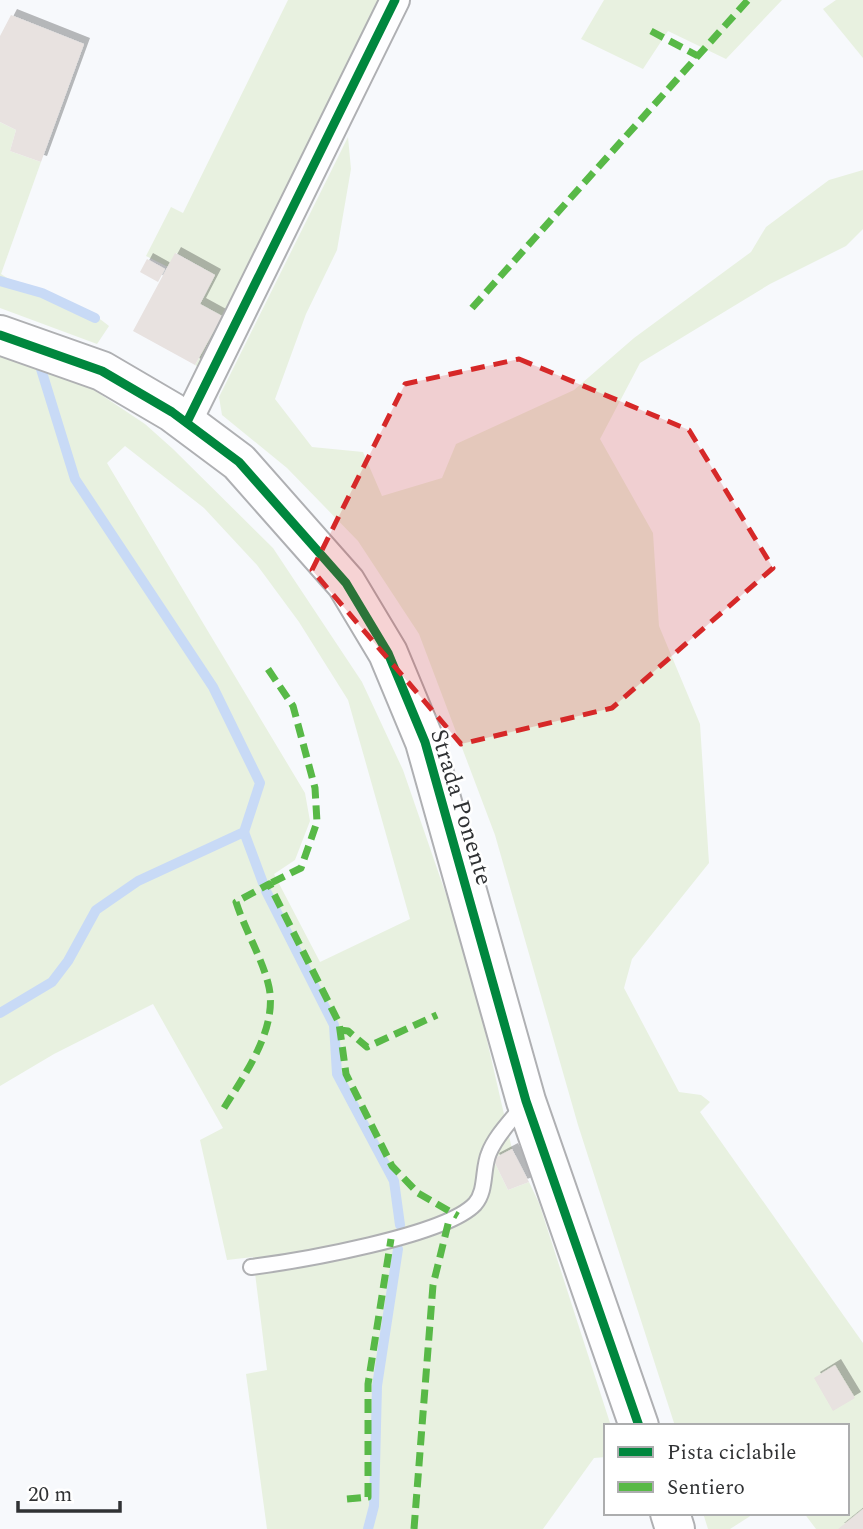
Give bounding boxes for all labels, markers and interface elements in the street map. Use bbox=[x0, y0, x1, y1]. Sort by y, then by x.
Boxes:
street label: Strada Ponente bbox=[420, 725, 502, 890]
legend bbox=[604, 1424, 849, 1515]
text: Pista ciclabile bbox=[667, 1437, 797, 1469]
scale bar bbox=[18, 1470, 119, 1514]
text: Sentiero bbox=[667, 1472, 745, 1504]
text: 20 m bbox=[28, 1479, 72, 1511]

